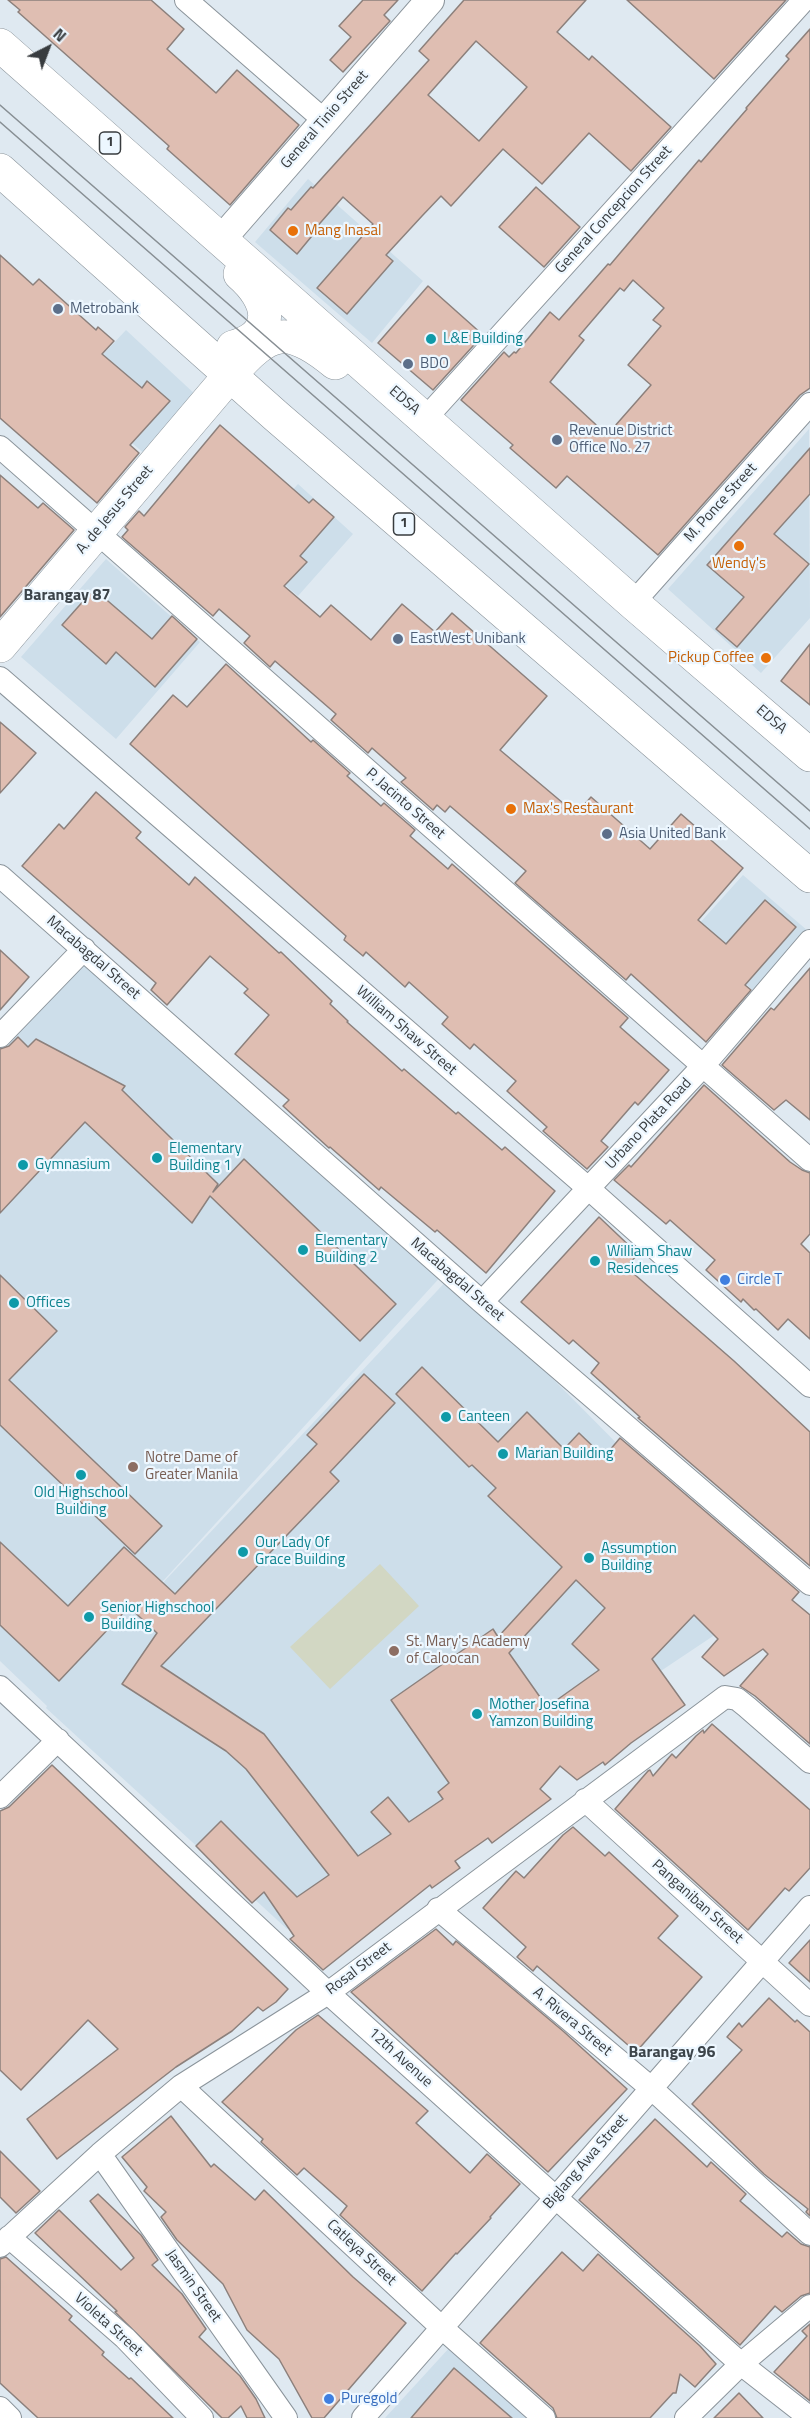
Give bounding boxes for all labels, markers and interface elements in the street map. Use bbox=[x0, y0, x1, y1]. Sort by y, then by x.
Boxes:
north arrow bbox=[18, 18, 78, 78]
text: N bbox=[48, 22, 72, 47]
street label: General Tinio Street bbox=[277, 67, 373, 173]
road number: 1 bbox=[100, 132, 120, 154]
street label: General Concepcion Street bbox=[552, 142, 676, 278]
place label: Mang Inasal bbox=[305, 222, 381, 240]
marker: Mang Inasal bbox=[286, 224, 300, 238]
place label: Metrobank bbox=[70, 300, 139, 318]
marker: Metrobank bbox=[51, 302, 65, 316]
place label: L&E Building bbox=[443, 330, 523, 348]
marker: L&E Building bbox=[424, 332, 438, 346]
place label: BDO bbox=[420, 355, 449, 373]
marker: BDO bbox=[401, 357, 415, 371]
street label: EDSA bbox=[385, 383, 423, 419]
place label: Revenue District Office No. 27 bbox=[569, 422, 673, 457]
marker: Revenue District Office No. 27 bbox=[550, 433, 564, 447]
street label: M. Ponce Street bbox=[681, 460, 761, 546]
street label: A. de Jesus Street bbox=[73, 462, 157, 558]
road number: 1 bbox=[394, 513, 414, 535]
marker: Wendy's bbox=[732, 539, 746, 553]
place label: Wendy's bbox=[712, 555, 766, 573]
district label: Barangay 87 bbox=[24, 586, 110, 606]
place label: EastWest Unibank bbox=[410, 630, 526, 648]
marker: EastWest Unibank bbox=[391, 632, 405, 646]
place label: Pickup Coffee bbox=[668, 649, 754, 667]
marker: Pickup Coffee bbox=[759, 651, 773, 665]
street label: EDSA bbox=[752, 702, 790, 738]
street label: P. Jacinto Street bbox=[362, 765, 448, 843]
place label: Max's Restaurant bbox=[523, 800, 634, 818]
marker: Max's Restaurant bbox=[504, 802, 518, 816]
place label: Asia United Bank bbox=[619, 825, 726, 843]
marker: Asia United Bank bbox=[600, 827, 614, 841]
street label: Macabagdal Street bbox=[43, 912, 143, 1004]
street label: William Shaw Street bbox=[352, 982, 460, 1080]
street label: Urbano Plata Road bbox=[602, 1075, 696, 1173]
place label: Elementary Building 1 bbox=[169, 1140, 242, 1175]
marker: Elementary Building 1 bbox=[150, 1151, 164, 1165]
place label: Gymnasium bbox=[35, 1156, 110, 1174]
marker: Gymnasium bbox=[16, 1158, 30, 1172]
place label: Elementary Building 2 bbox=[315, 1232, 388, 1267]
street label: Macabagdal Street bbox=[407, 1234, 507, 1326]
marker: Elementary Building 2 bbox=[296, 1243, 310, 1257]
place label: William Shaw Residences bbox=[607, 1243, 692, 1278]
marker: William Shaw Residences bbox=[588, 1254, 602, 1268]
place label: Circle T bbox=[737, 1271, 782, 1289]
marker: Circle T bbox=[718, 1273, 732, 1287]
place label: Offices bbox=[26, 1294, 70, 1312]
marker: Offices bbox=[7, 1296, 21, 1310]
place label: Canteen bbox=[458, 1408, 510, 1426]
marker: Canteen bbox=[439, 1410, 453, 1424]
place label: Marian Building bbox=[515, 1445, 613, 1463]
marker: Marian Building bbox=[496, 1447, 510, 1461]
place label: Notre Dame of Greater Manila bbox=[145, 1449, 238, 1484]
marker: Notre Dame of Greater Manila bbox=[126, 1460, 140, 1474]
marker: Old Highschool Building bbox=[74, 1468, 88, 1482]
place label: Old Highschool Building bbox=[34, 1484, 128, 1519]
place label: Our Lady Of Grace Building bbox=[255, 1534, 345, 1569]
place label: Assumption Building bbox=[601, 1540, 677, 1575]
marker: Our Lady Of Grace Building bbox=[236, 1545, 250, 1559]
marker: Assumption Building bbox=[582, 1551, 596, 1565]
place label: Senior Highschool Building bbox=[101, 1599, 215, 1634]
marker: Senior Highschool Building bbox=[82, 1610, 96, 1624]
place label: St. Mary's Academy of Caloocan bbox=[406, 1633, 530, 1668]
marker: St. Mary's Academy of Caloocan bbox=[387, 1644, 401, 1658]
place label: Mother Josefina Yamzon Building bbox=[489, 1696, 593, 1731]
marker: Mother Josefina Yamzon Building bbox=[470, 1707, 484, 1721]
street label: Panganiban Street bbox=[648, 1856, 746, 1948]
street label: Rosal Street bbox=[323, 1939, 395, 1999]
street label: A. Rivera Street bbox=[529, 1984, 615, 2060]
street label: 12th Avenue bbox=[364, 2024, 436, 2092]
district label: Barangay 96 bbox=[629, 2043, 715, 2063]
street label: Biglang Awa Street bbox=[540, 2111, 632, 2213]
street label: Catleya Street bbox=[323, 2216, 399, 2290]
street label: Jasmin Street bbox=[161, 2246, 225, 2326]
street label: Violeta Street bbox=[70, 2290, 146, 2360]
place label: Puregold bbox=[341, 2390, 398, 2408]
marker: Puregold bbox=[322, 2392, 336, 2406]

